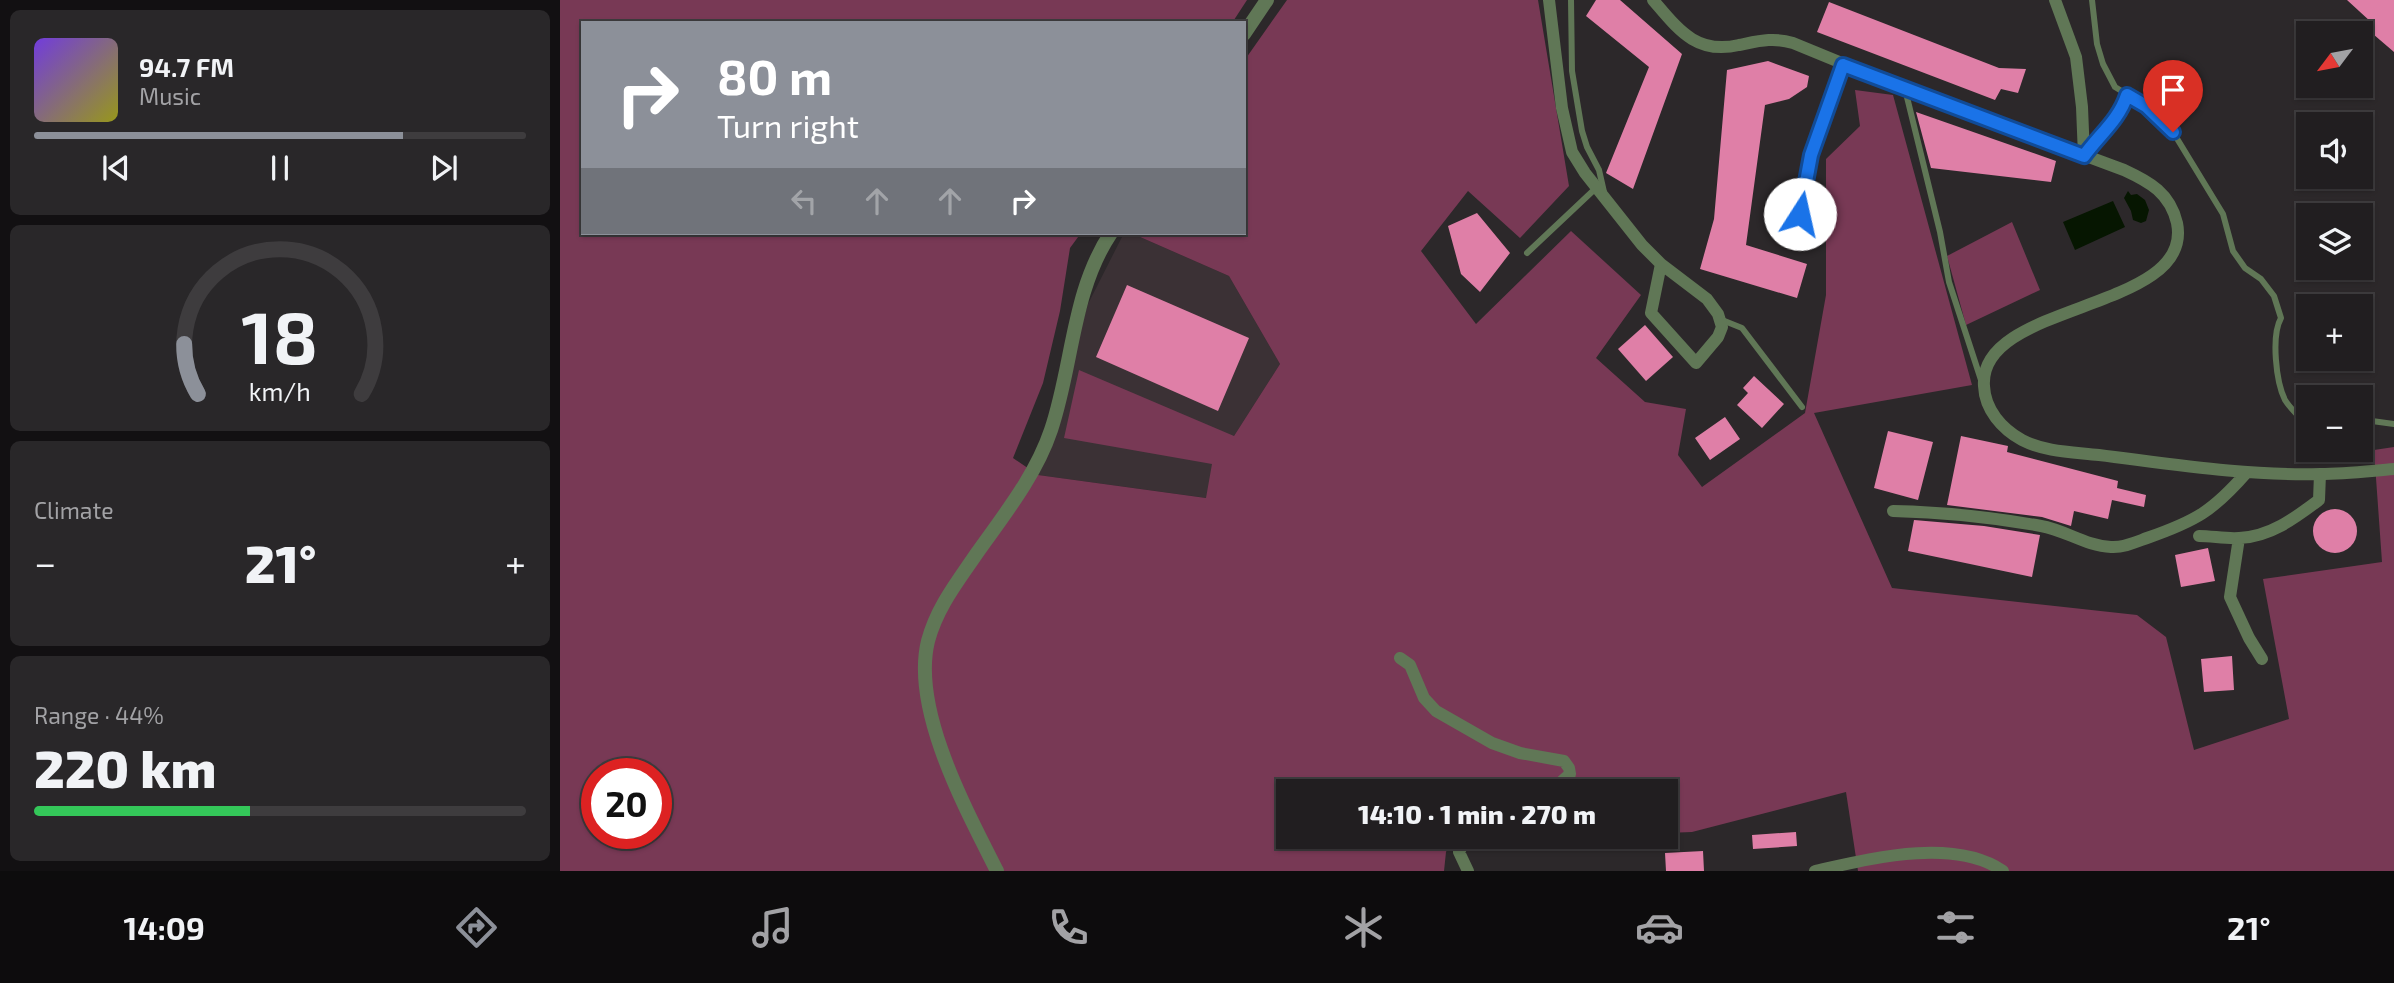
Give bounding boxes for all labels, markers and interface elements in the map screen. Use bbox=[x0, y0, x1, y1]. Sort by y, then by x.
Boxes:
north arrow bbox=[2296, 21, 2373, 98]
map controls bbox=[2296, 21, 2373, 462]
text: 80 m bbox=[717, 46, 832, 105]
icon: right bbox=[602, 49, 693, 140]
text: 94.7 FM bbox=[139, 51, 234, 82]
pin bbox=[2143, 60, 2203, 132]
icon: arrive bbox=[2154, 71, 2192, 109]
text: Music bbox=[139, 82, 201, 110]
text: Turn right bbox=[717, 106, 859, 144]
button: sound bbox=[2296, 112, 2373, 189]
icon: previous bbox=[97, 149, 135, 187]
icon: pause bbox=[261, 149, 299, 187]
icon: next bbox=[425, 149, 463, 187]
position arrow bbox=[1763, 177, 1837, 251]
icon: left bbox=[785, 182, 823, 220]
icon: ahead bbox=[858, 182, 896, 220]
icon: ahead bbox=[931, 182, 969, 220]
icon: right bbox=[1004, 182, 1042, 220]
button: layers bbox=[2296, 203, 2373, 280]
text: 18 bbox=[242, 291, 318, 379]
button: + bbox=[2296, 294, 2373, 371]
text: km/h bbox=[249, 376, 311, 406]
button: − bbox=[2296, 385, 2373, 462]
text: Climate bbox=[34, 496, 114, 524]
text: 21° bbox=[245, 531, 316, 593]
text: − bbox=[34, 539, 56, 585]
text: + bbox=[505, 539, 526, 585]
text: Range · 44% bbox=[34, 701, 164, 729]
text: 220 km bbox=[34, 736, 217, 798]
speed limit sign: 20 bbox=[581, 758, 672, 849]
text: 14:10 · 1 min · 270 m bbox=[1358, 798, 1596, 829]
icon: directions bbox=[452, 903, 501, 952]
icon: music bbox=[748, 903, 797, 952]
icon: phone bbox=[1044, 903, 1093, 952]
icon: climate bbox=[1339, 903, 1388, 952]
icon: car bbox=[1635, 903, 1684, 952]
icon: filters bbox=[1931, 903, 1980, 952]
text: 14:09 bbox=[123, 908, 205, 946]
text: 21° bbox=[2227, 908, 2271, 946]

